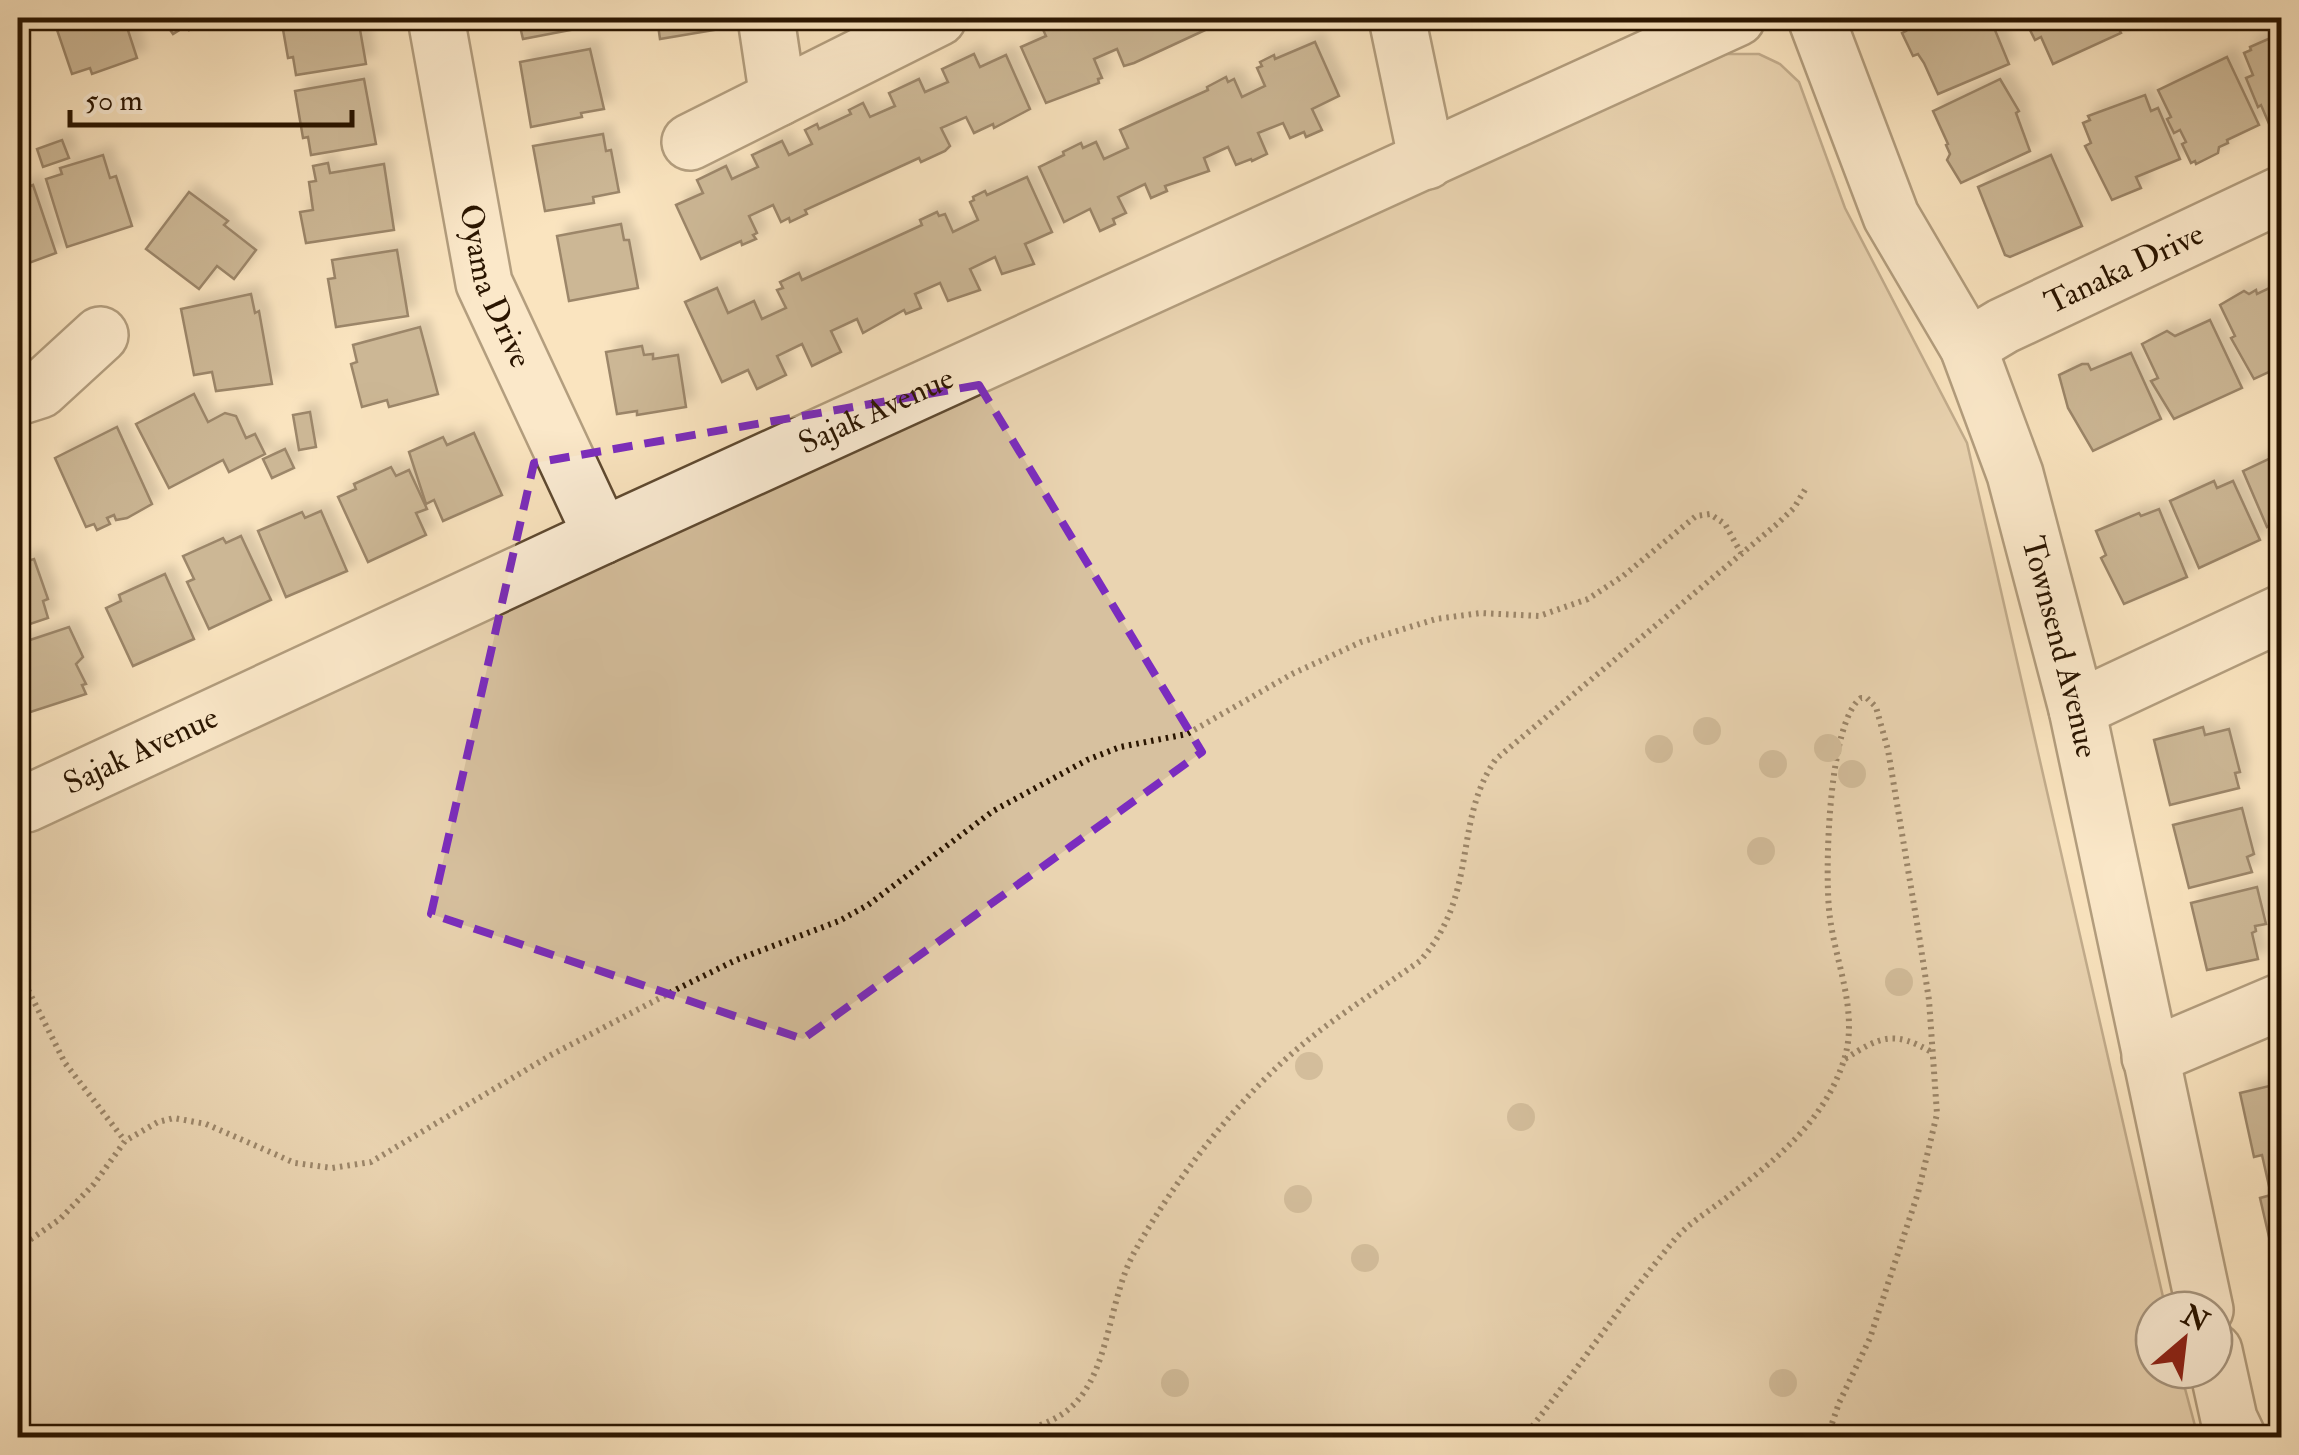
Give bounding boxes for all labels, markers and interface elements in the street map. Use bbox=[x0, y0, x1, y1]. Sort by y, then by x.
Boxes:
scale bar bbox=[70, 65, 352, 127]
text: 50 m bbox=[85, 82, 143, 119]
street label: Oyama Drive bbox=[450, 201, 541, 374]
street label: Tanaka Drive bbox=[2038, 214, 2210, 323]
street label: Sajak Avenue bbox=[792, 358, 960, 464]
street label: Townsend Avenue bbox=[2012, 532, 2107, 761]
street label: Sajak Avenue bbox=[57, 697, 225, 804]
north arrow bbox=[2134, 1290, 2234, 1390]
text: N bbox=[2175, 1297, 2215, 1341]

